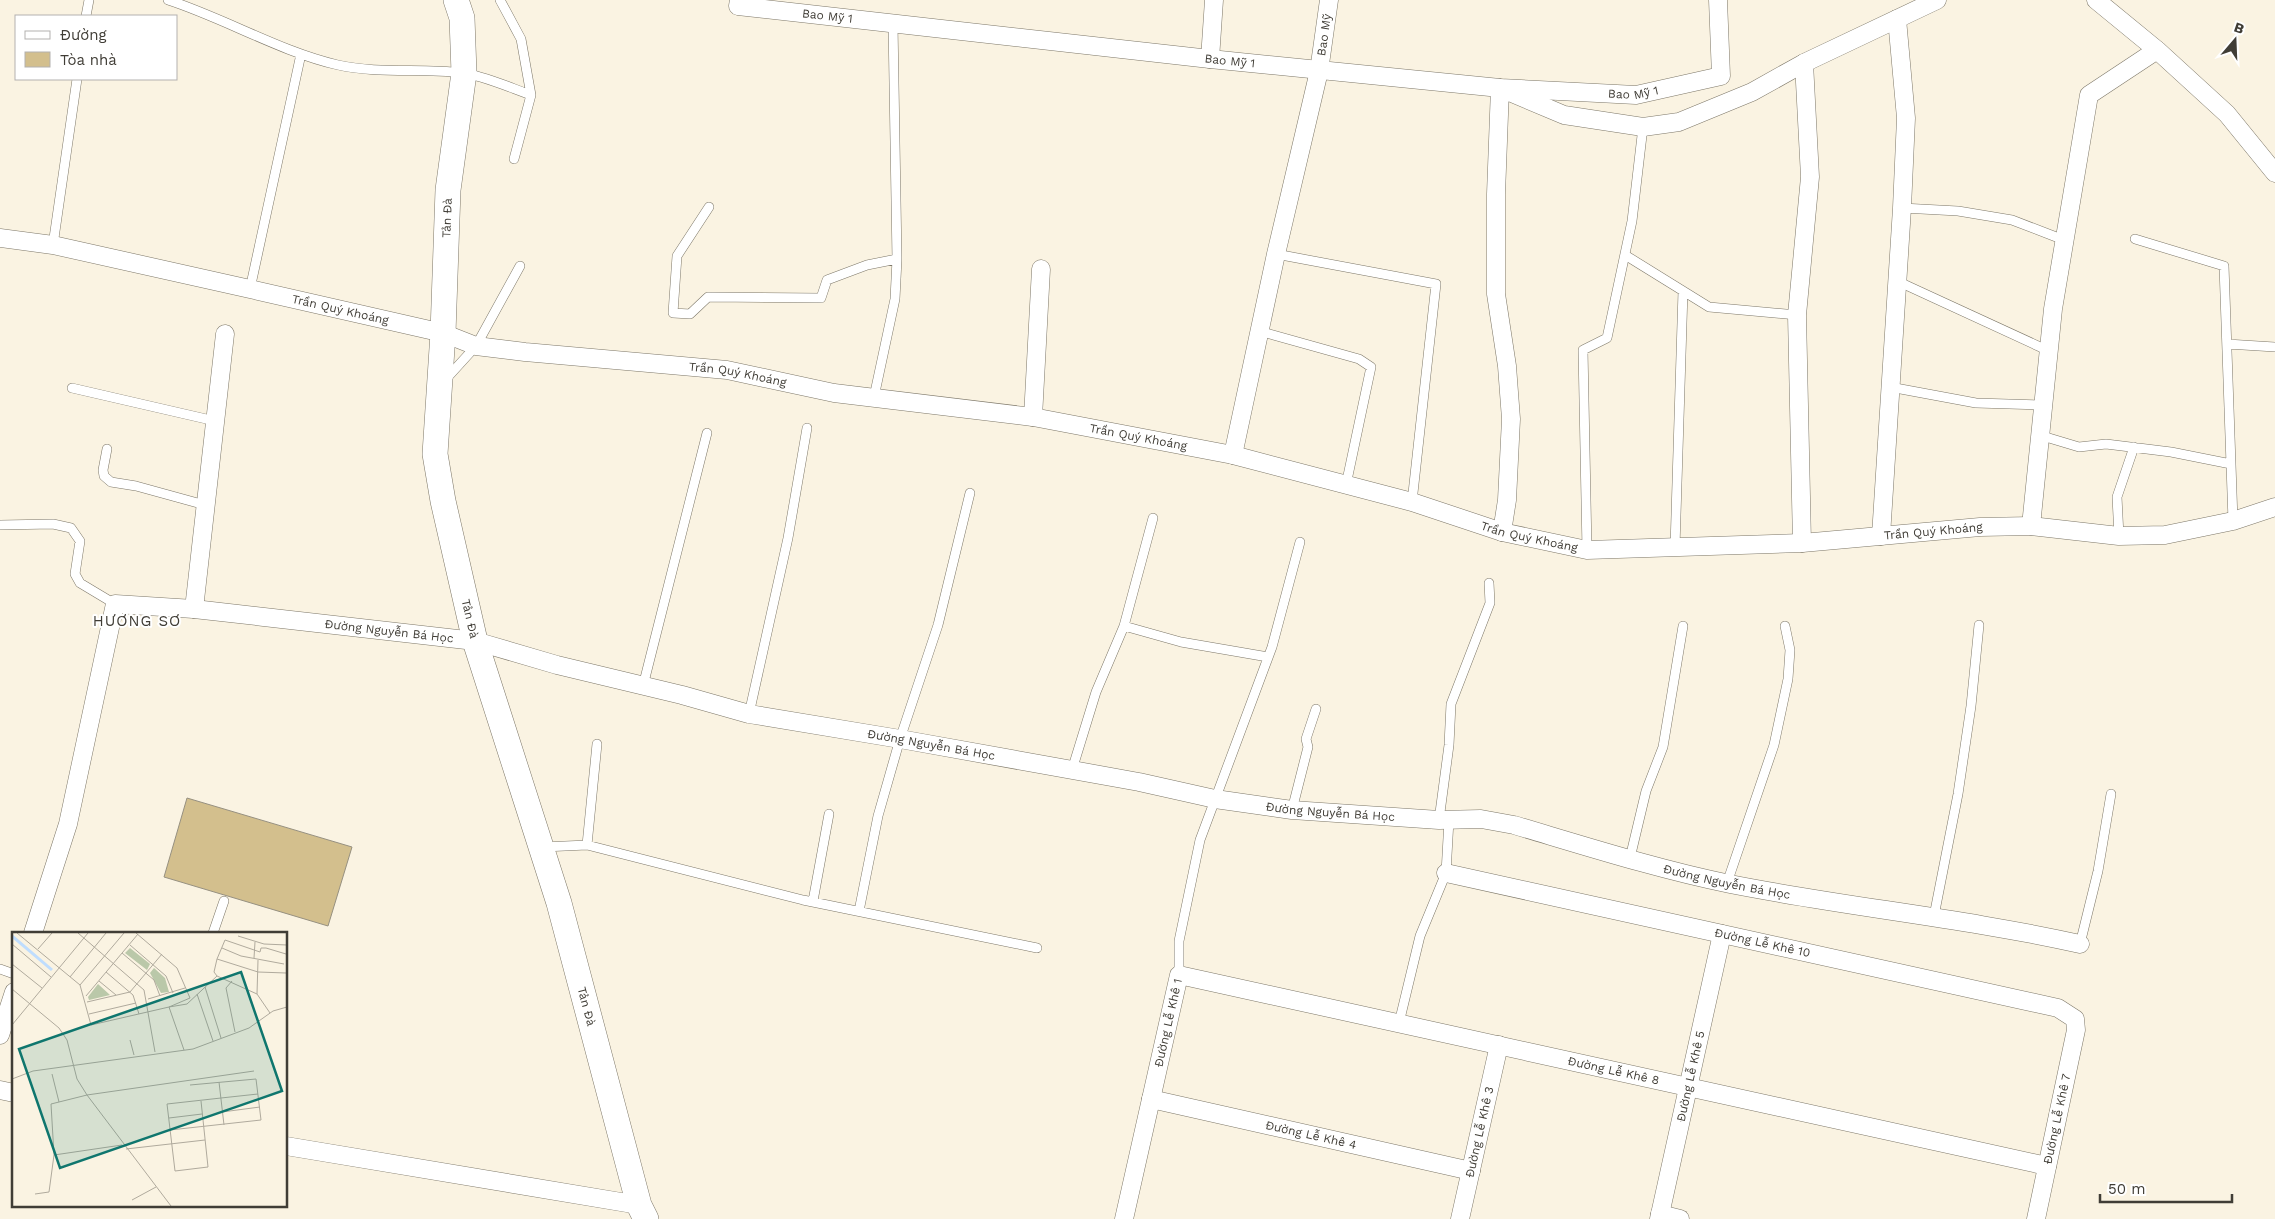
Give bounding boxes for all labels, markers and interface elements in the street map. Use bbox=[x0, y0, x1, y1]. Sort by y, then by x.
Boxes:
street label: Bao Mỹ 1 bbox=[801, 6, 853, 26]
street label: Bao Mỹ bbox=[1314, 12, 1334, 57]
legend bbox=[15, 15, 178, 80]
north arrow bbox=[2210, 15, 2260, 65]
text: B bbox=[2232, 19, 2247, 37]
text: Đường bbox=[60, 26, 107, 44]
text: Tòa nhà bbox=[60, 51, 117, 69]
street label: Bao Mỹ 1 bbox=[1204, 51, 1256, 70]
street label: Bao Mỹ 1 bbox=[1608, 83, 1660, 102]
street label: Tản Đà bbox=[439, 198, 455, 238]
street label: Trần Quý Khoáng bbox=[291, 292, 391, 328]
street label: Trần Quý Khoáng bbox=[688, 360, 788, 390]
street label: Trần Quý Khoáng bbox=[1088, 421, 1189, 453]
street label: Trần Quý Khoáng bbox=[1479, 518, 1580, 555]
street label: Trần Quý Khoáng bbox=[1883, 520, 1984, 543]
street label: Tản Đà bbox=[459, 598, 481, 640]
district label: HƯƠNG SƠ bbox=[93, 612, 181, 630]
street label: Đường Nguyễn Bá Học bbox=[324, 617, 455, 646]
street label: Đường Nguyễn Bá Học bbox=[866, 727, 997, 763]
street label: Đường Nguyễn Bá Học bbox=[1265, 799, 1396, 824]
street label: Đường Nguyễn Bá Học bbox=[1662, 862, 1792, 902]
street label: Đường Lễ Khê 10 bbox=[1713, 925, 1812, 960]
inset map bbox=[12, 932, 288, 1206]
street label: Đường Lễ Khê 1 bbox=[1151, 977, 1185, 1068]
street label: Tản Đà bbox=[575, 985, 598, 1028]
street label: Đường Lễ Khê 5 bbox=[1674, 1030, 1707, 1123]
street label: Đường Lễ Khê 8 bbox=[1566, 1054, 1660, 1087]
street label: Đường Lễ Khê 7 bbox=[2041, 1072, 2073, 1165]
street label: Đường Lễ Khê 3 bbox=[1462, 1085, 1496, 1179]
street label: Đường Lễ Khê 4 bbox=[1264, 1118, 1358, 1152]
scale bar bbox=[2100, 1172, 2232, 1204]
text: 50 m bbox=[2108, 1180, 2145, 1198]

